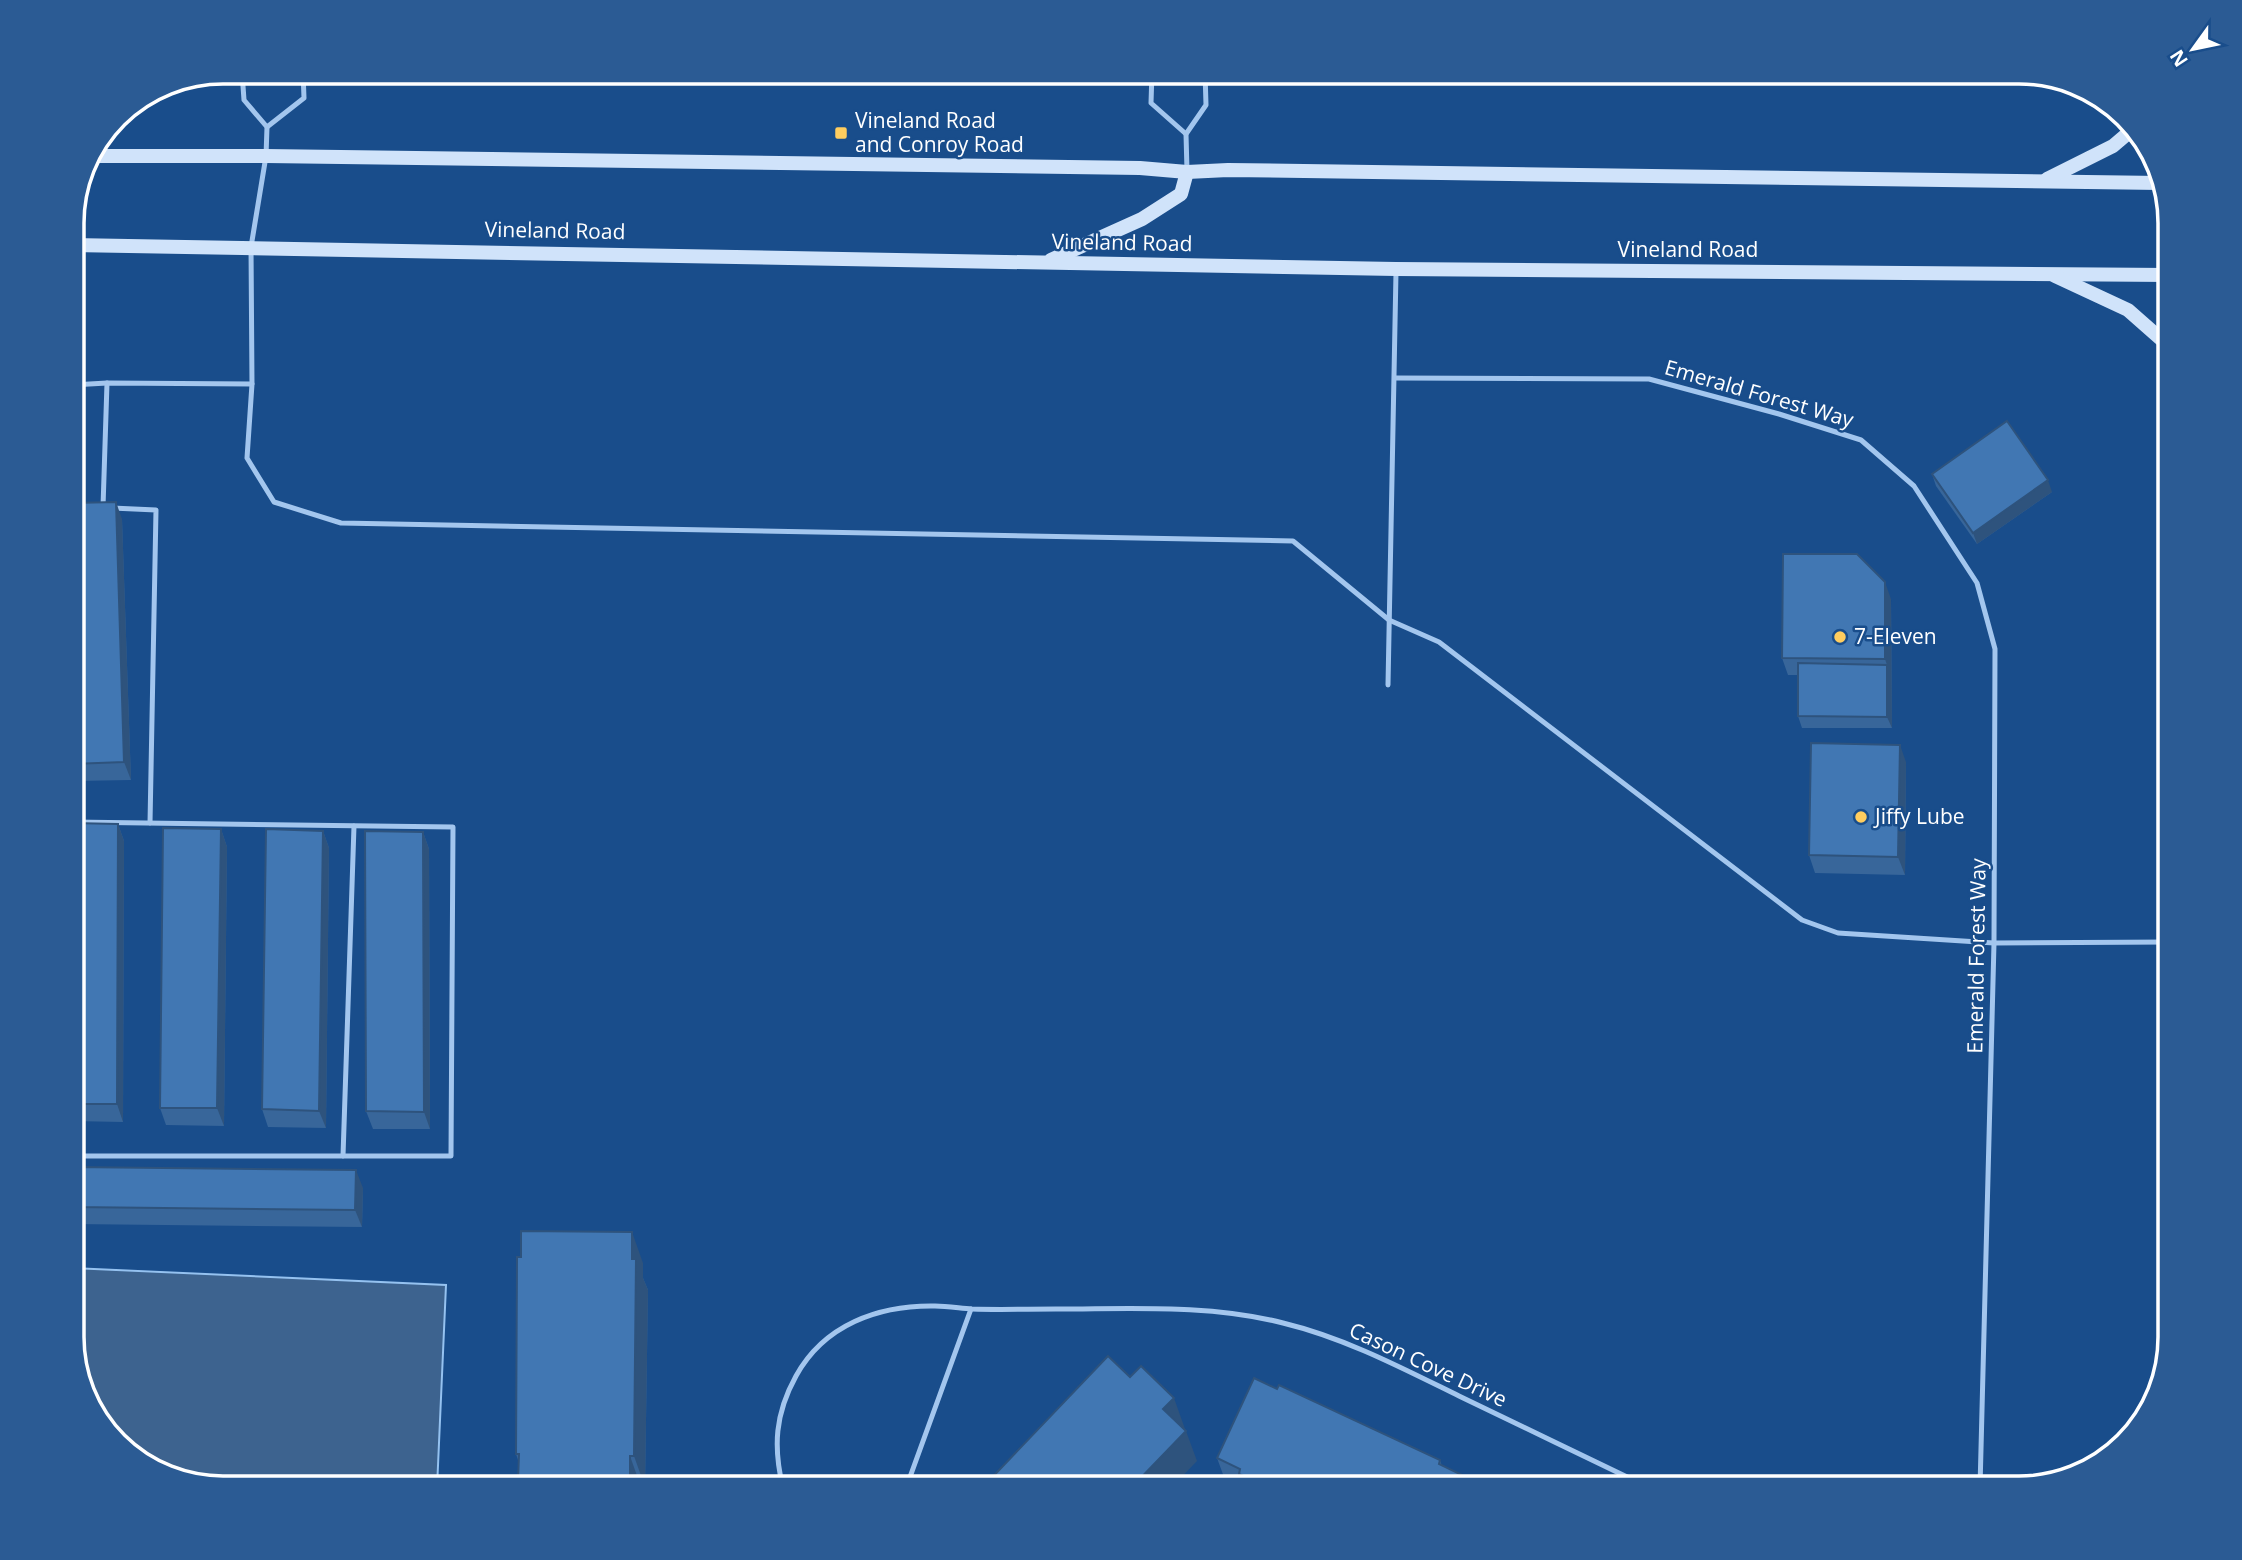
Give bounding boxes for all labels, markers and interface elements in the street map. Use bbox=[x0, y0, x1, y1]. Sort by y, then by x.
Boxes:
north arrow bbox=[2158, 14, 2228, 84]
text: N bbox=[2164, 45, 2194, 72]
place label: Vineland Road and Conroy Road bbox=[855, 106, 1024, 158]
marker: Vineland Road and Conroy Road bbox=[833, 125, 849, 141]
street label: Vineland Road bbox=[484, 215, 626, 245]
street label: Vineland Road bbox=[1051, 227, 1193, 257]
street label: Vineland Road bbox=[1618, 235, 1758, 263]
street label: Emerald Forest Way bbox=[1662, 353, 1857, 434]
place label: 7-Eleven bbox=[1854, 622, 1937, 650]
marker: 7-Eleven bbox=[1832, 629, 1848, 645]
place label: Jiffy Lube bbox=[1873, 802, 1965, 830]
marker: Jiffy Lube bbox=[1853, 809, 1869, 825]
street label: Emerald Forest Way bbox=[1960, 858, 1992, 1054]
street label: Cason Cove Drive bbox=[1345, 1315, 1512, 1413]

